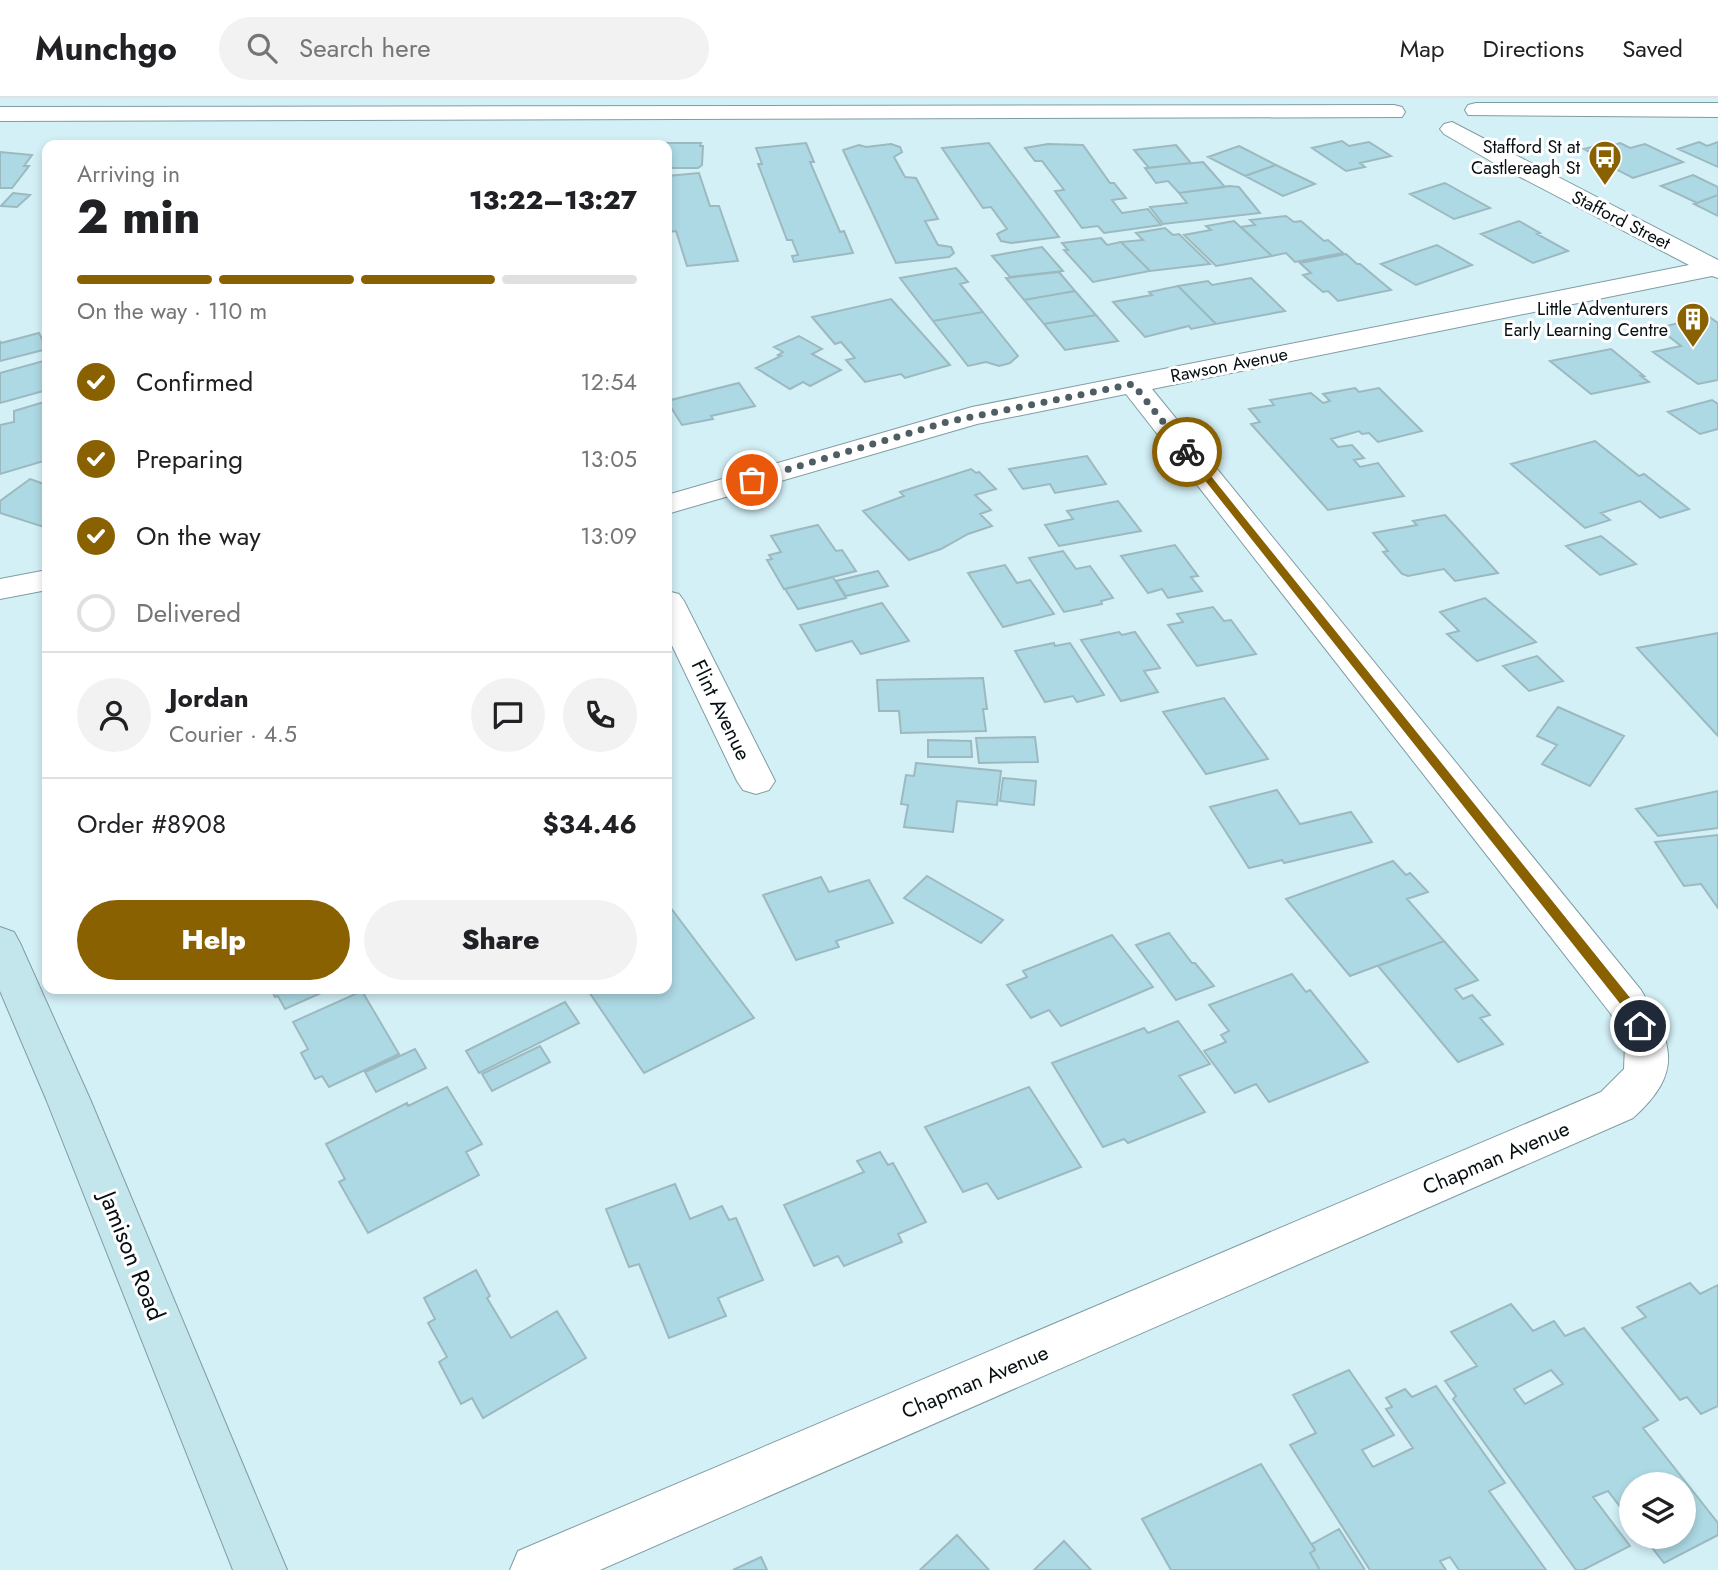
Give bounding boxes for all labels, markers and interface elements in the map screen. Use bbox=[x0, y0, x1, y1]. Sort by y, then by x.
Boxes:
search box bbox=[219, 17, 709, 80]
text: Munchgo bbox=[35, 25, 177, 72]
icon: search bbox=[243, 29, 281, 67]
text: Search here bbox=[299, 29, 431, 67]
text: Map bbox=[1400, 31, 1445, 66]
text: Directions bbox=[1483, 31, 1584, 66]
text: Saved bbox=[1622, 31, 1683, 66]
place label: Stafford St at Castlereagh St bbox=[1471, 134, 1581, 181]
bus stop icon: Stafford St at Castlereagh St bbox=[1586, 138, 1624, 187]
text: Arriving in bbox=[77, 157, 180, 191]
text: 13:22–13:27 bbox=[469, 181, 637, 219]
text: 2 min bbox=[77, 184, 201, 250]
street label: Stafford Street bbox=[1567, 184, 1676, 256]
text: On the way · 110 m bbox=[77, 294, 267, 328]
place label: Little Adventurers Early Learning Centre bbox=[1504, 296, 1668, 343]
building icon: Little Adventurers Early Learning Centre bbox=[1674, 300, 1712, 349]
street label: Rawson Avenue bbox=[1168, 341, 1290, 389]
icon: check bbox=[77, 363, 115, 401]
text: Confirmed bbox=[136, 363, 253, 401]
text: 12:54 bbox=[580, 365, 637, 399]
courier bbox=[1152, 417, 1222, 487]
icon: bike bbox=[1168, 433, 1206, 471]
icon: check bbox=[77, 440, 115, 478]
text: Preparing bbox=[136, 440, 243, 478]
text: 13:05 bbox=[580, 442, 637, 476]
pin bbox=[722, 450, 782, 510]
icon: bag bbox=[733, 461, 771, 499]
icon: check bbox=[77, 517, 115, 555]
text: On the way bbox=[136, 517, 261, 555]
text: 13:09 bbox=[580, 519, 637, 553]
text: Delivered bbox=[136, 594, 241, 632]
street label: Flint Avenue bbox=[684, 655, 758, 766]
button: person bbox=[77, 678, 151, 752]
button: chat bbox=[471, 678, 545, 752]
button: phone bbox=[563, 678, 637, 752]
text: Jordan bbox=[169, 679, 249, 717]
text: Courier · 4.5 bbox=[169, 717, 297, 751]
text: Order #8908 bbox=[77, 805, 226, 843]
text: $34.46 bbox=[543, 805, 637, 843]
button: Help bbox=[77, 900, 350, 980]
button: Share bbox=[364, 900, 637, 980]
pin bbox=[1610, 996, 1670, 1056]
icon: home bbox=[1621, 1007, 1659, 1045]
street label: Chapman Avenue bbox=[1418, 1114, 1574, 1202]
street label: Jamison Road bbox=[90, 1183, 174, 1326]
street label: Chapman Avenue bbox=[897, 1338, 1053, 1426]
map controls bbox=[1619, 1472, 1696, 1549]
button: layers bbox=[1619, 1472, 1696, 1549]

